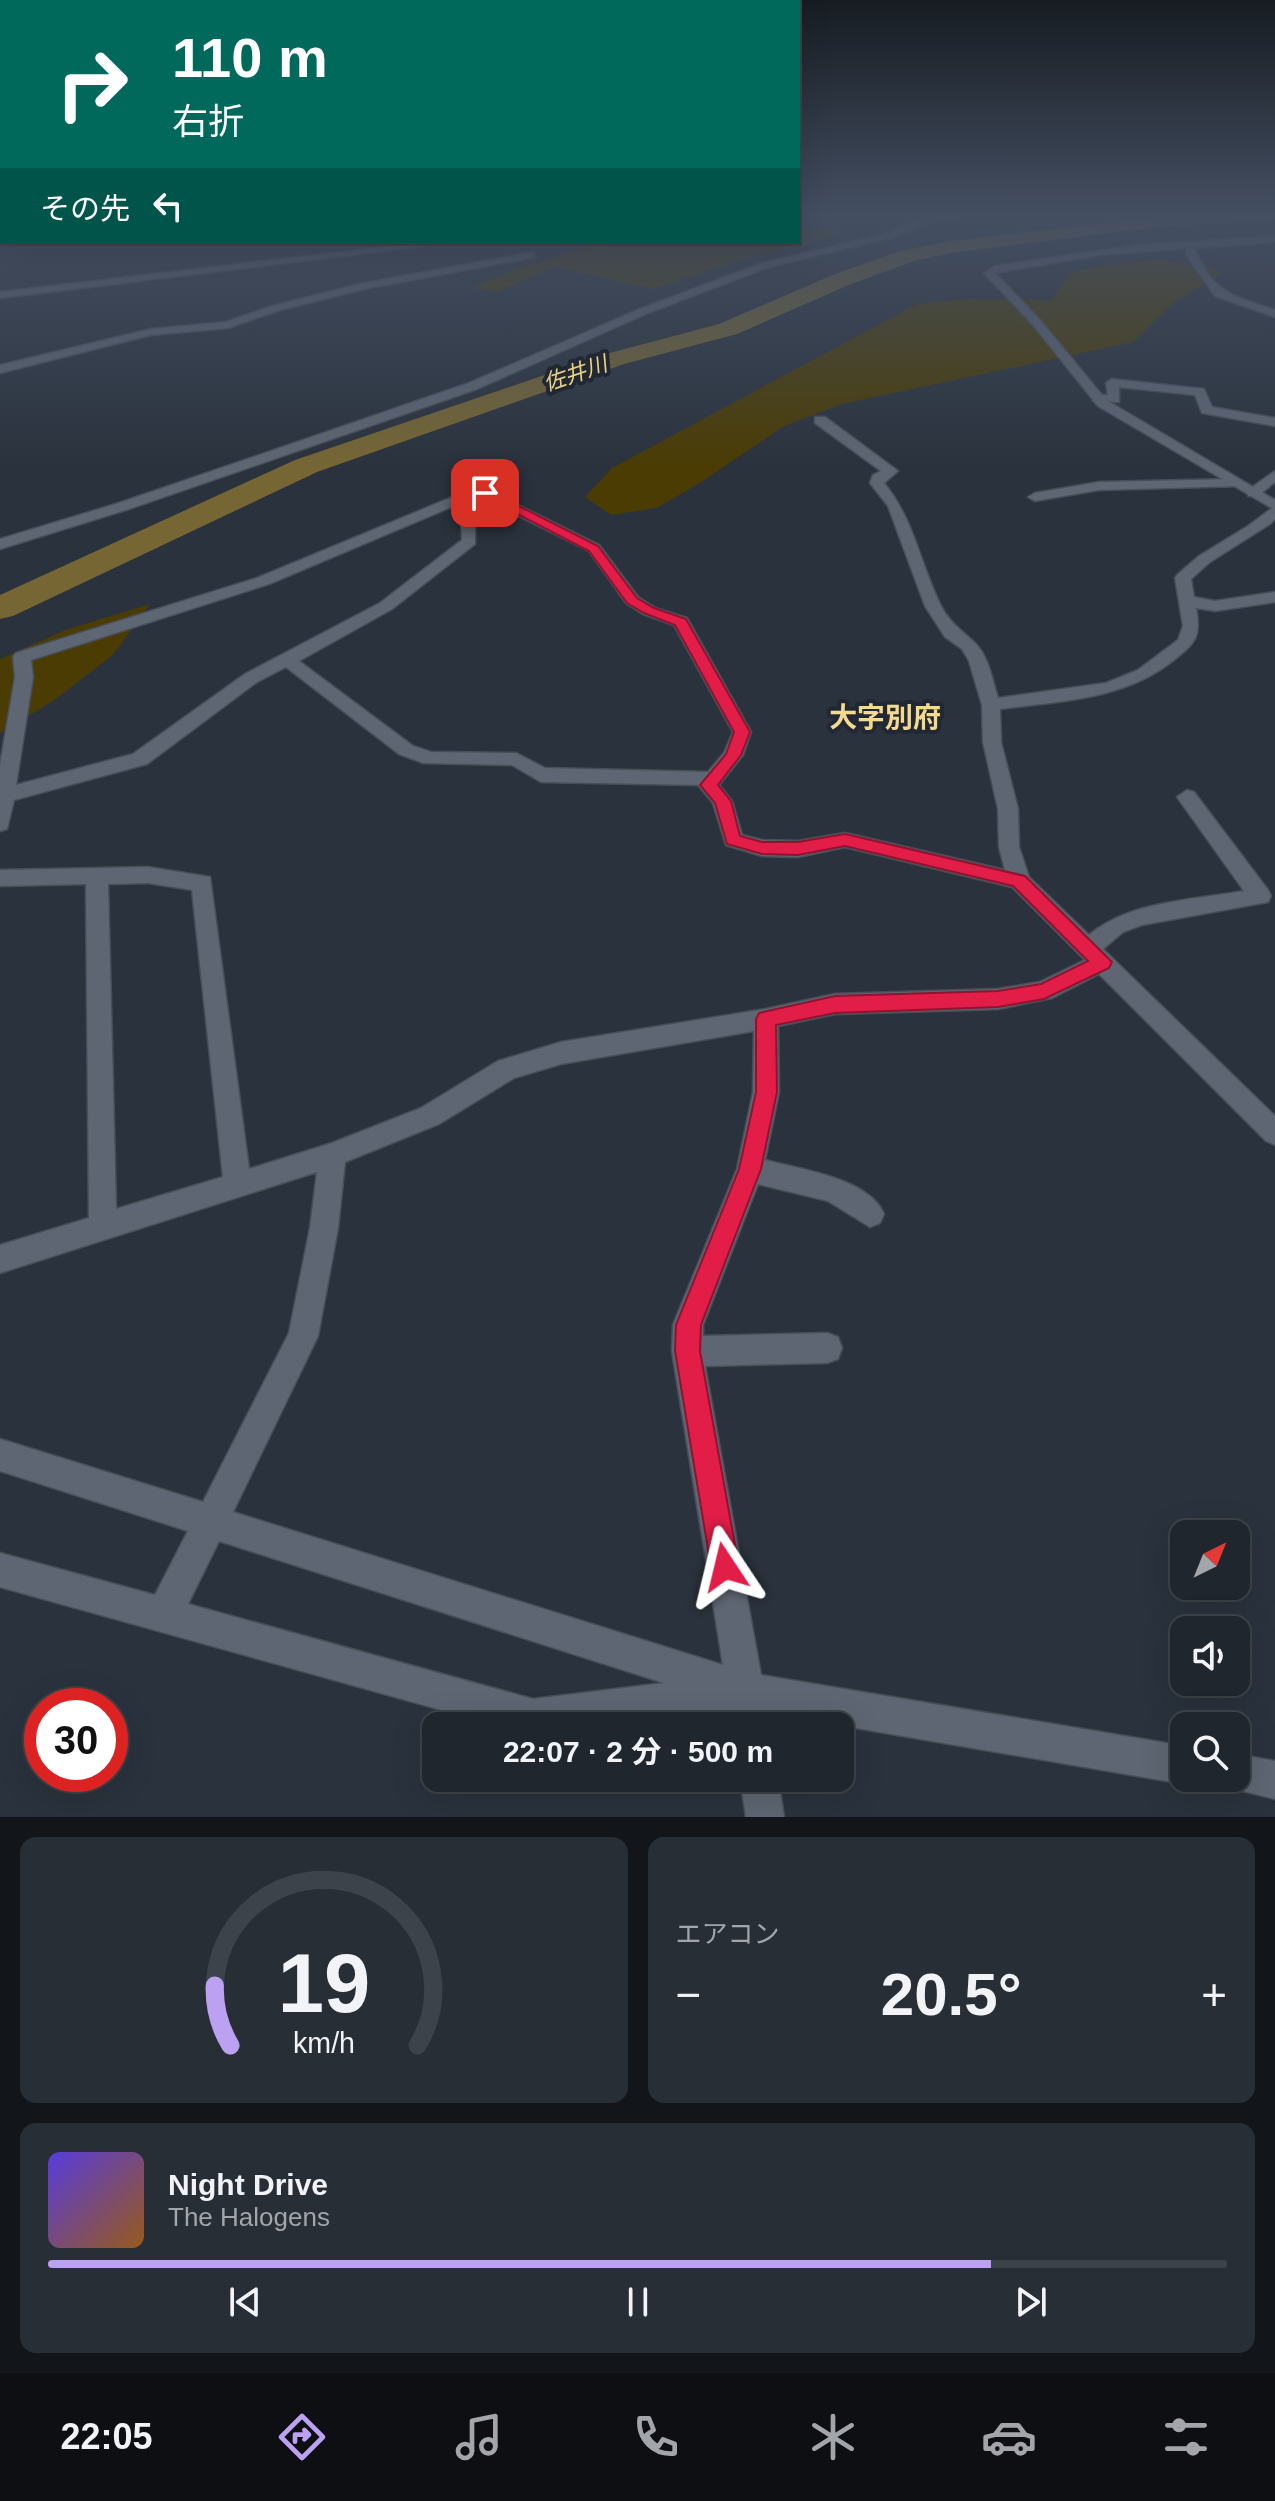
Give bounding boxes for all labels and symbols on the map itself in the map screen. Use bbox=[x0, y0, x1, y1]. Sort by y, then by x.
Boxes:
water label: 佐井川 bbox=[540, 350, 612, 396]
pin bbox=[451, 459, 519, 527]
district label: 大字別府 bbox=[829, 702, 941, 733]
north arrow bbox=[1170, 1520, 1250, 1600]
position arrow bbox=[683, 1525, 767, 1609]
speed limit sign: 30 bbox=[24, 1688, 128, 1792]

